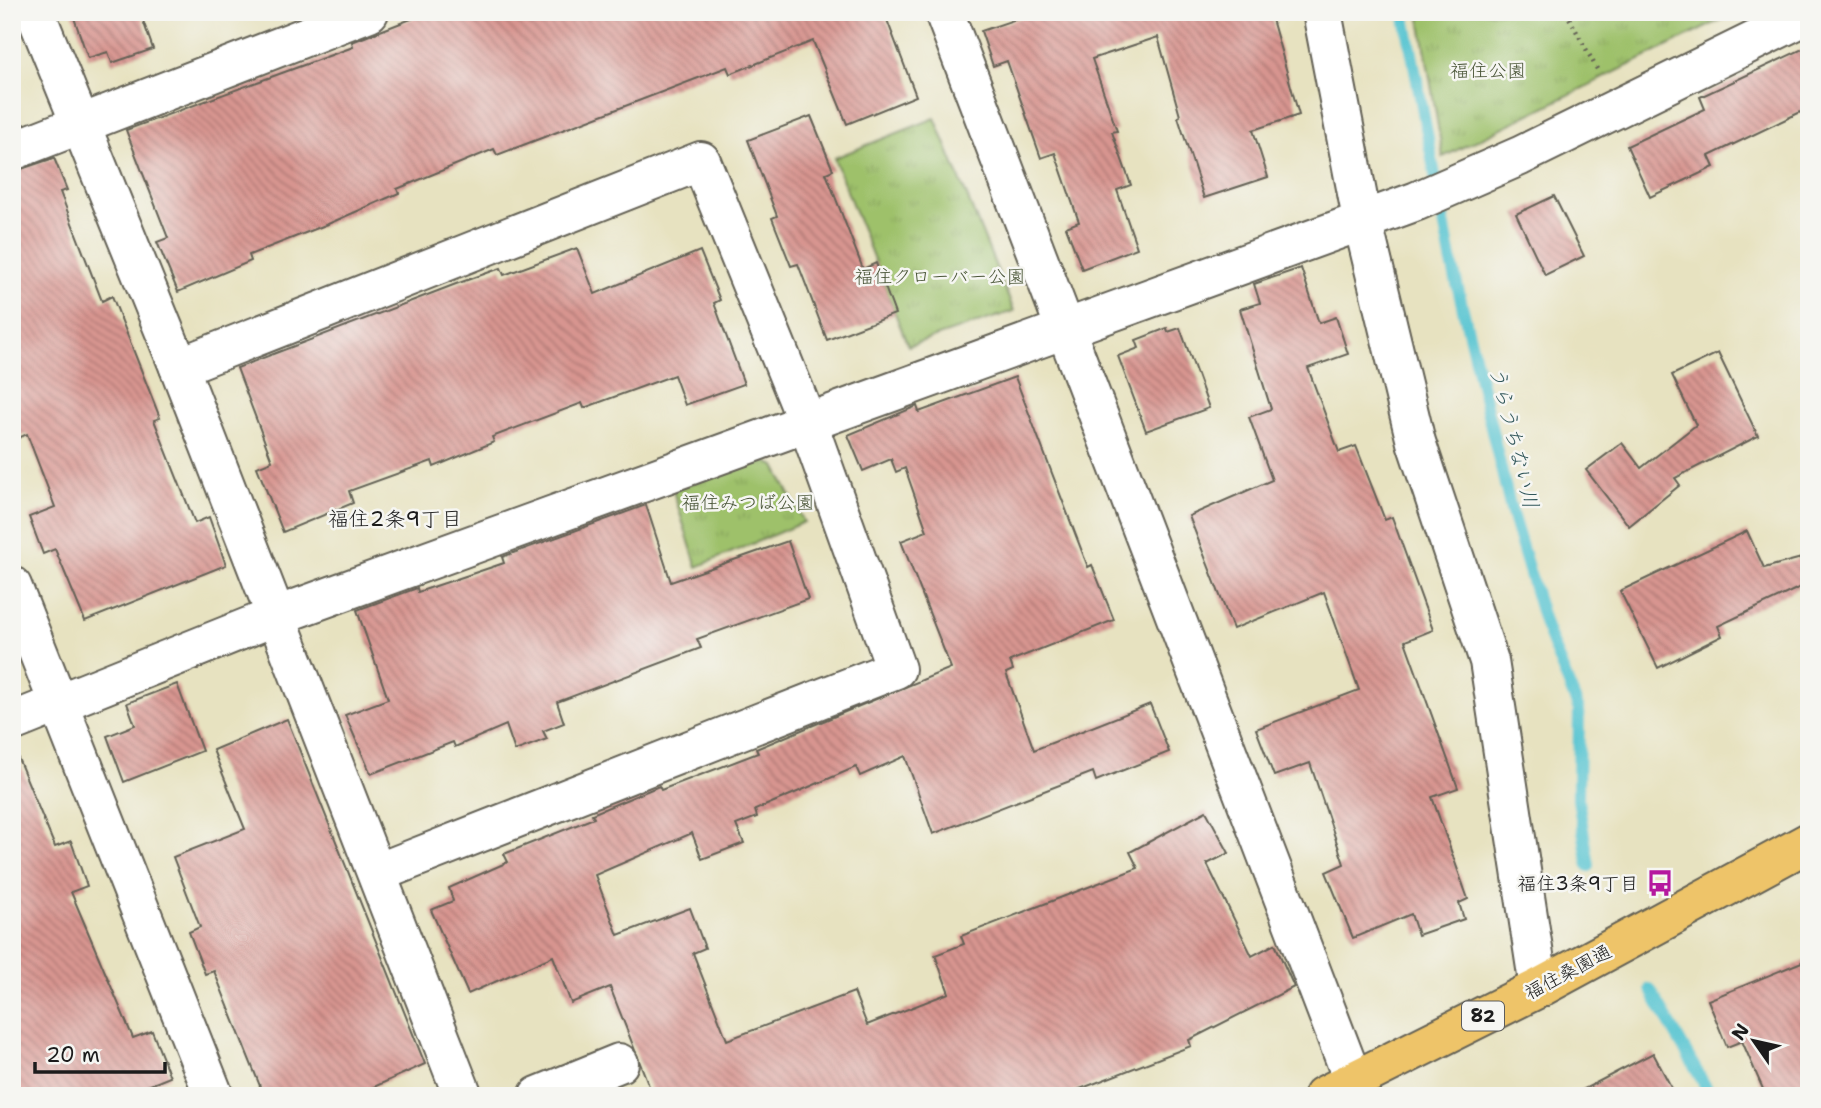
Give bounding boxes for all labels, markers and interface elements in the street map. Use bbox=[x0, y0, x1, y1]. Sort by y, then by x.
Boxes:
park label: 福住公園 bbox=[1450, 58, 1526, 83]
park label: 福住クローバー公園 bbox=[854, 264, 1026, 289]
water label: うらうちない川 bbox=[1483, 362, 1545, 512]
park label: 福住みつば公園 bbox=[681, 490, 815, 515]
district label: 福住2条9丁目 bbox=[328, 505, 462, 533]
bus stop icon: 福住3条9丁目 bbox=[1645, 868, 1675, 898]
place label: 福住3条9丁目 bbox=[1517, 871, 1639, 896]
street label: 福住桑園通 bbox=[1520, 939, 1616, 1005]
road number: 82 bbox=[1462, 1001, 1504, 1030]
north arrow bbox=[1720, 1006, 1790, 1076]
text: N bbox=[1726, 1019, 1755, 1045]
scale bar bbox=[35, 1031, 164, 1075]
text: 20 m bbox=[46, 1041, 100, 1069]

